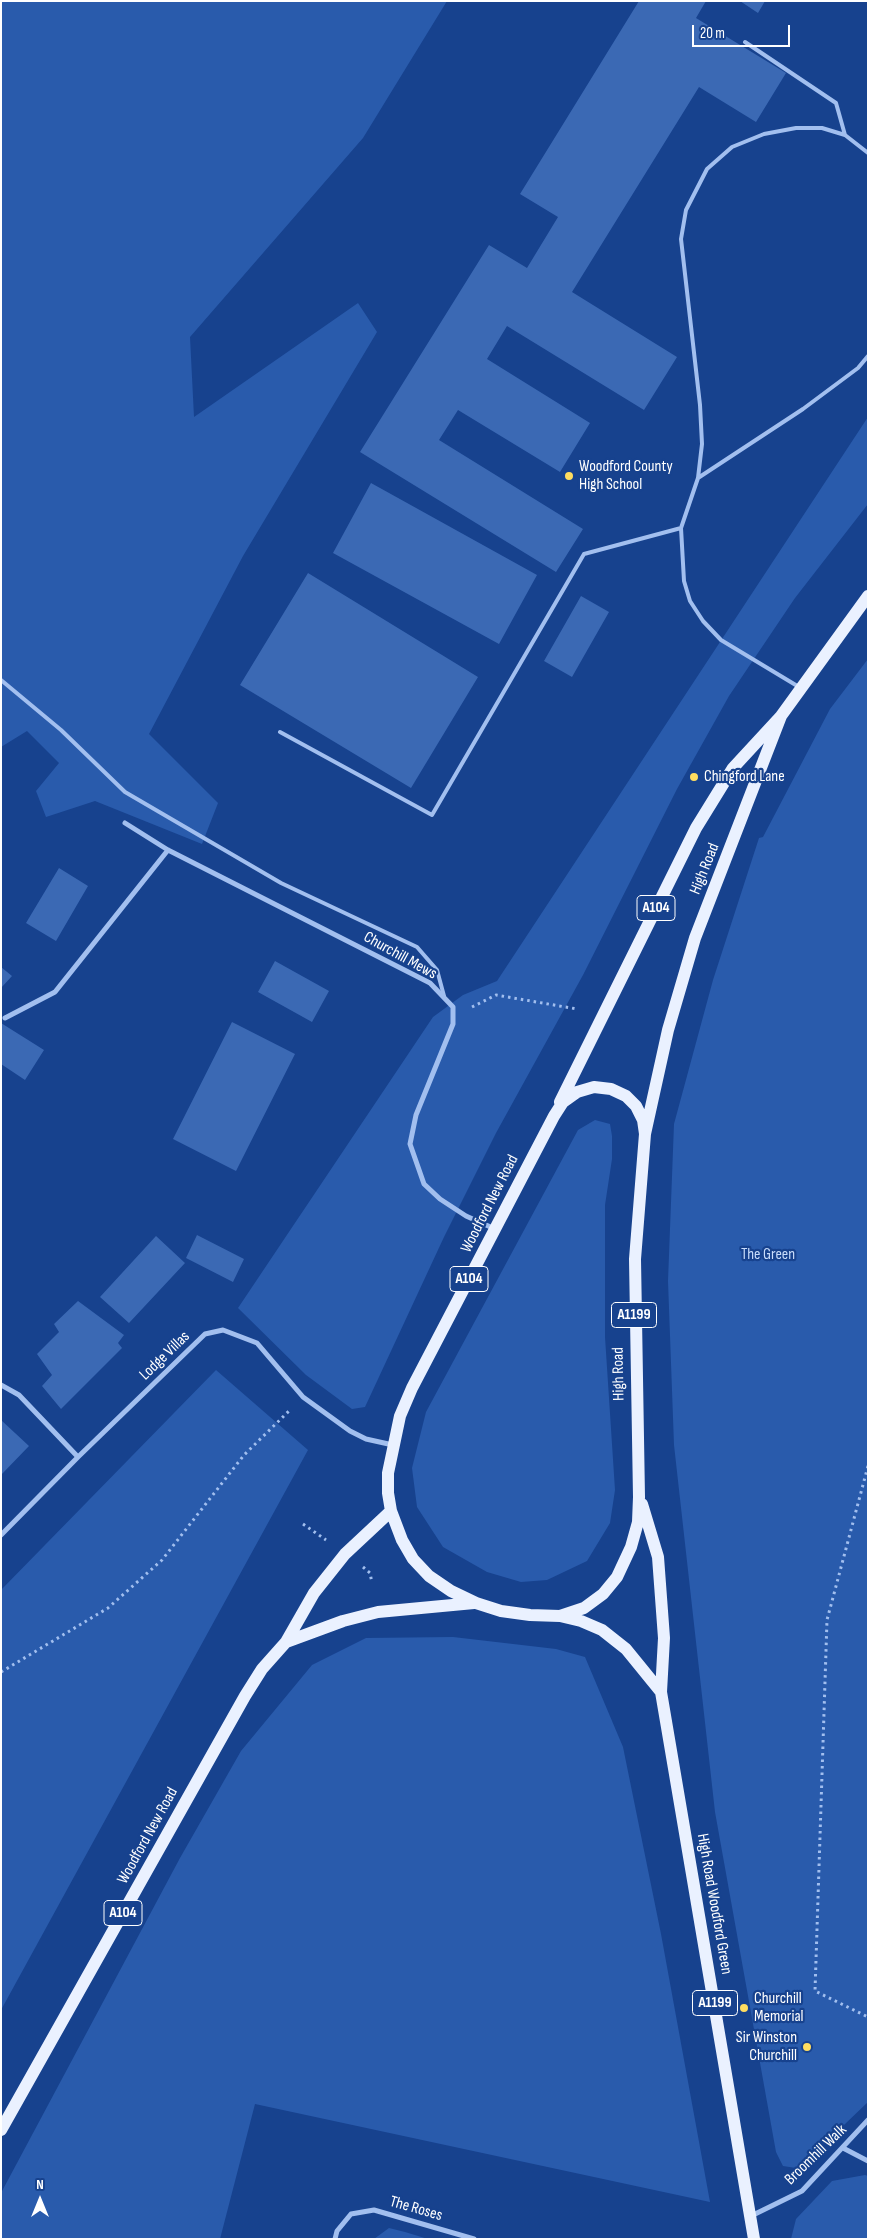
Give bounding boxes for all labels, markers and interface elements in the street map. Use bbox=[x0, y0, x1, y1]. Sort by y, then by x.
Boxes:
scale bar bbox=[694, 15, 792, 47]
text: 20 m bbox=[700, 24, 725, 43]
place label: Woodford County High School bbox=[579, 457, 673, 495]
marker: Woodford County High School bbox=[563, 470, 575, 482]
place label: Chingford Lane bbox=[704, 767, 785, 787]
marker: Chingford Lane bbox=[688, 771, 700, 783]
street label: High Road bbox=[686, 841, 724, 897]
road number: A104 bbox=[637, 896, 675, 920]
street label: Churchill Mews bbox=[360, 928, 440, 984]
street label: Woodford New Road bbox=[457, 1152, 523, 1256]
park label: The Green bbox=[741, 1245, 795, 1265]
road number: A104 bbox=[450, 1266, 488, 1292]
road number: A1199 bbox=[612, 1302, 656, 1328]
street label: Lodge Villas bbox=[136, 1327, 194, 1385]
street label: High Road bbox=[609, 1347, 629, 1401]
street label: Woodford New Road bbox=[114, 1784, 182, 1888]
street label: High Road Woodford Green bbox=[692, 1832, 736, 1976]
road number: A104 bbox=[104, 1900, 142, 1926]
place label: Churchill Memorial bbox=[754, 1989, 804, 2027]
road number: A1199 bbox=[692, 1990, 738, 2016]
marker: Churchill Memorial bbox=[738, 2002, 750, 2014]
place label: Sir Winston Churchill bbox=[736, 2028, 797, 2066]
marker: Sir Winston Churchill bbox=[801, 2041, 813, 2053]
street label: Broomhill Walk bbox=[781, 2121, 851, 2189]
north arrow bbox=[15, 2175, 65, 2225]
text: N bbox=[36, 2176, 44, 2193]
street label: The Roses bbox=[387, 2192, 445, 2226]

